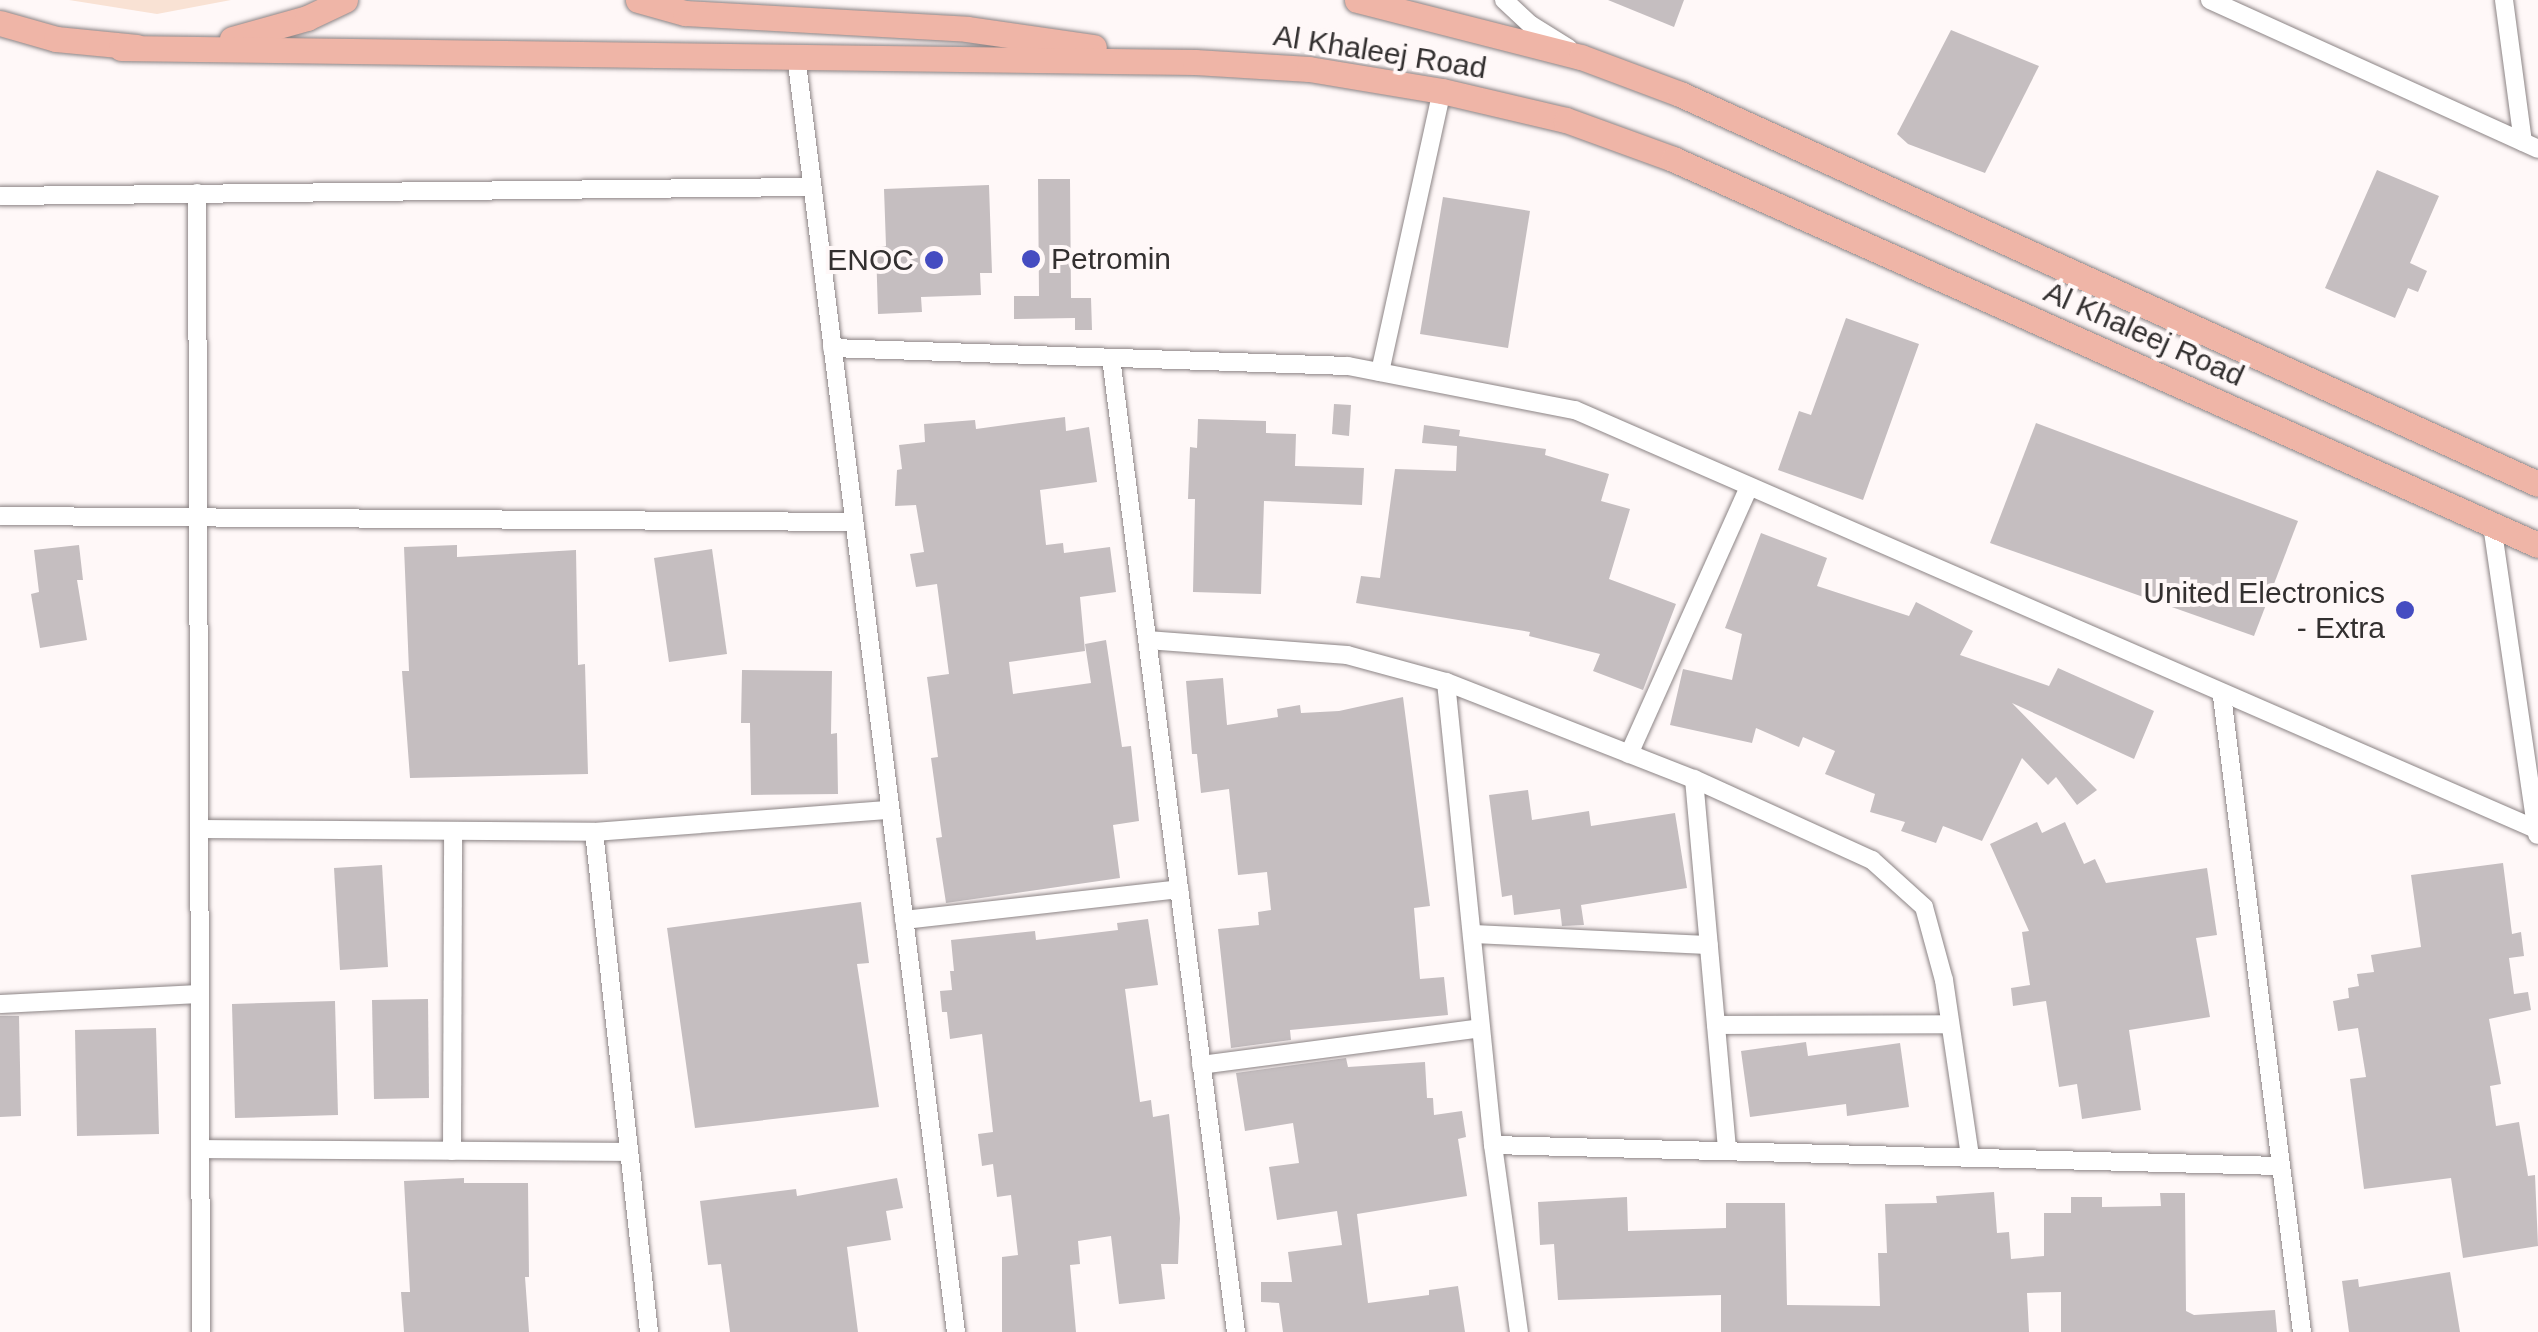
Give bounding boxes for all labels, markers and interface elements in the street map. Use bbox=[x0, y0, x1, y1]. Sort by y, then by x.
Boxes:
street label: Al Khaleej Road bbox=[1271, 17, 1489, 87]
place label: Petromin bbox=[1051, 241, 1171, 277]
place label: ENOC bbox=[827, 242, 914, 278]
marker: Petromin bbox=[1020, 248, 1042, 270]
marker: ENOC bbox=[923, 249, 945, 271]
street label: Al Khaleej Road bbox=[2038, 274, 2250, 394]
place label: United Electronics - Extra bbox=[2143, 575, 2385, 646]
marker: United Electronics - Extra bbox=[2394, 599, 2416, 621]

